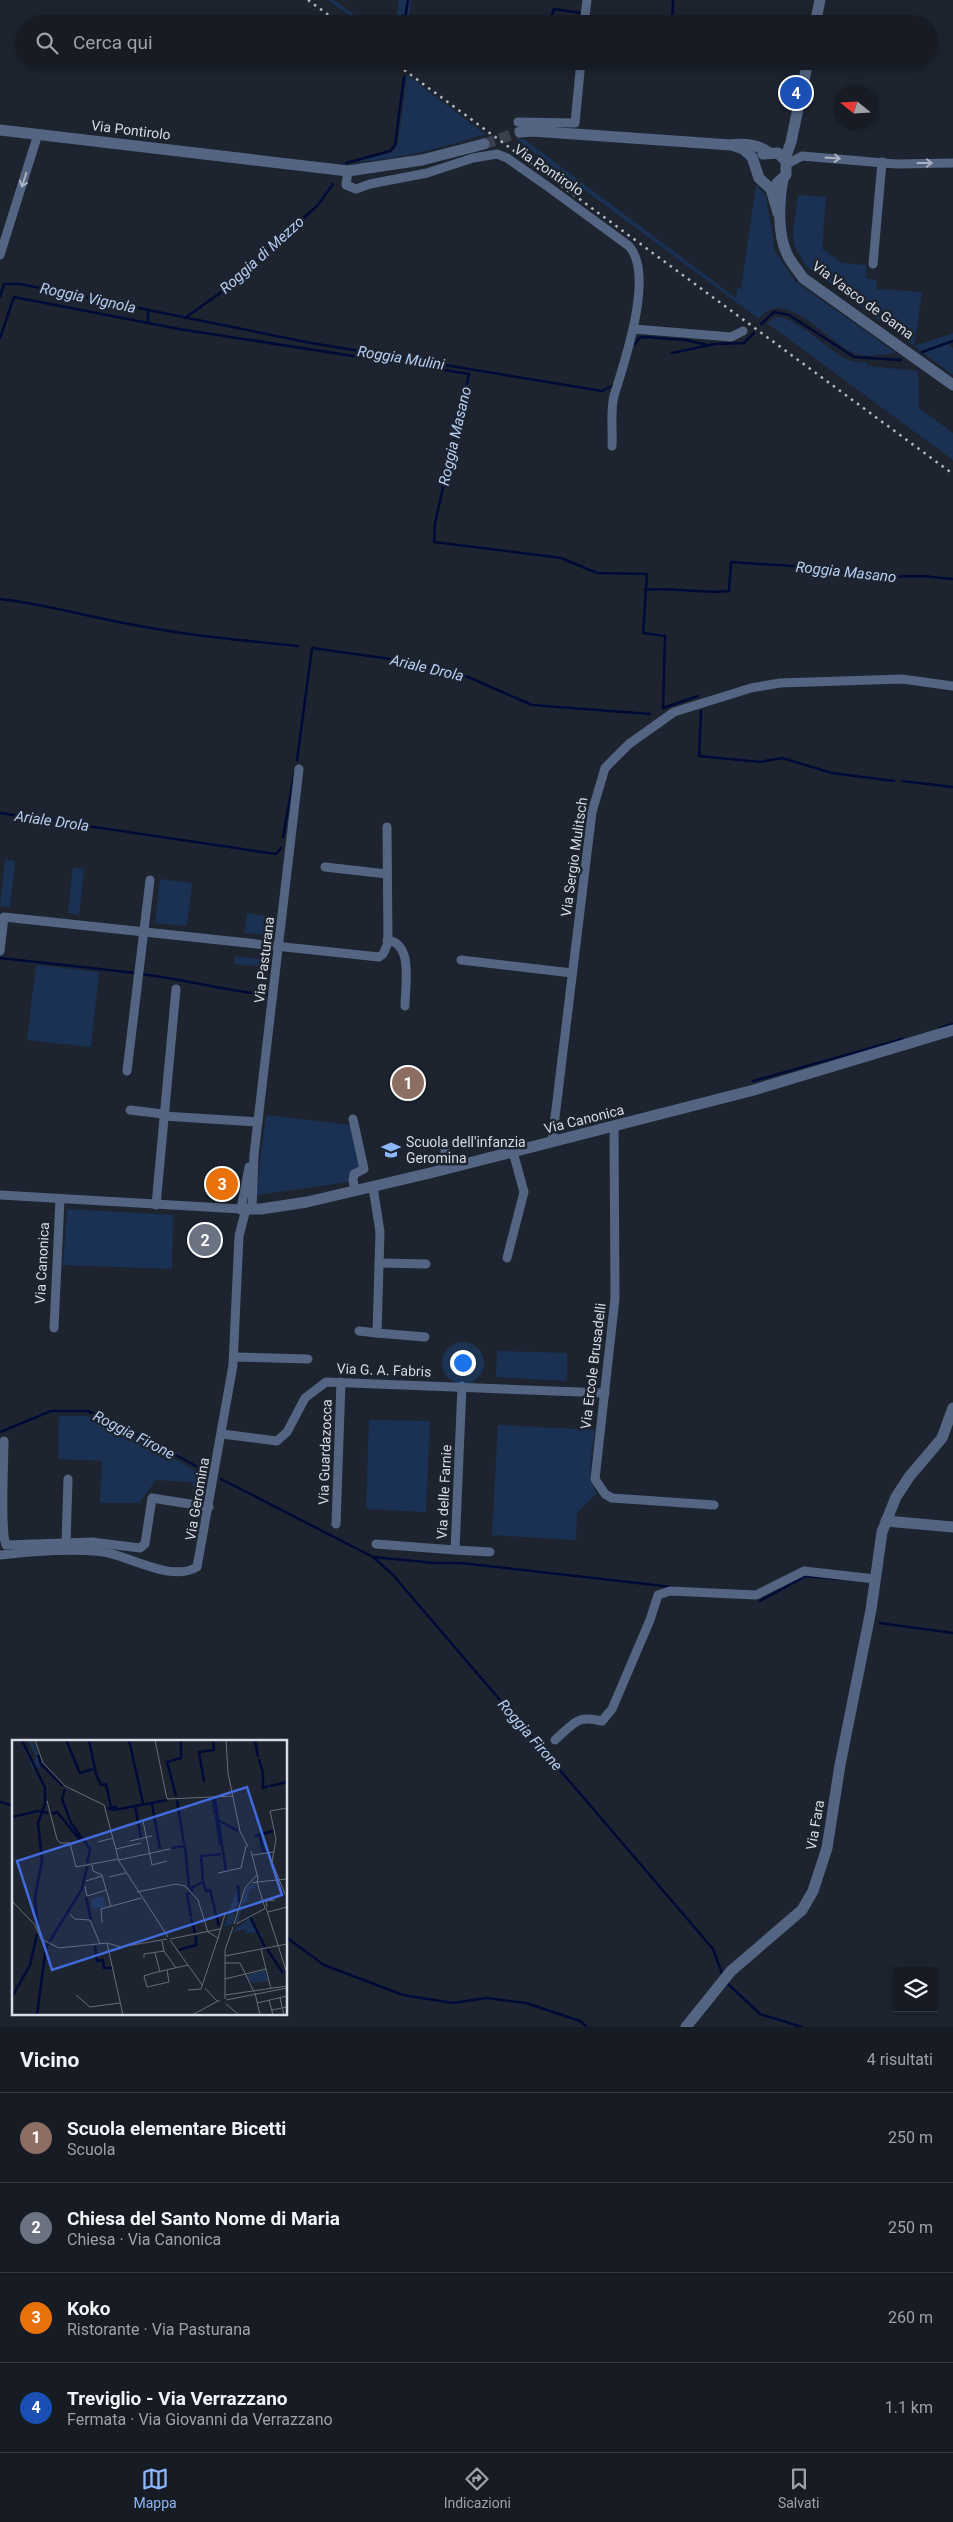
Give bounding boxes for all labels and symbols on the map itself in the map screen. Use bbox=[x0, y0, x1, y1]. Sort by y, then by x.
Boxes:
pin: 4 bbox=[780, 74, 812, 112]
north arrow bbox=[833, 85, 878, 130]
street label: Via Pontirolo bbox=[90, 117, 172, 143]
street label: Via Pontirolo bbox=[511, 141, 587, 199]
one-way arrow bbox=[825, 153, 841, 163]
one-way arrow bbox=[916, 158, 932, 168]
one-way arrow bbox=[18, 172, 28, 188]
water label: Roggia di Mezzo bbox=[216, 212, 308, 298]
street label: Via Vasco de Gama bbox=[809, 258, 917, 342]
water label: Roggia Vignola bbox=[38, 279, 138, 317]
water label: Roggia Mulini bbox=[356, 342, 446, 374]
water label: Roggia Masano bbox=[435, 385, 475, 487]
water label: Roggia Masano bbox=[795, 558, 897, 586]
water label: Ariale Drola bbox=[388, 651, 466, 685]
street label: Via Sergio Mulitsch bbox=[558, 796, 590, 918]
water label: Ariale Drola bbox=[13, 807, 90, 835]
street label: Via Pasturana bbox=[251, 916, 277, 1004]
pin: 1 bbox=[392, 1064, 424, 1102]
street label: Via Canonica bbox=[542, 1101, 626, 1137]
place label: Scuola dell'infanzia Geromina bbox=[406, 1134, 526, 1166]
school or university icon: Scuola dell'infanzia Geromina bbox=[380, 1139, 402, 1161]
pin: 3 bbox=[206, 1165, 238, 1203]
pin: 2 bbox=[189, 1221, 221, 1259]
street label: Via Canonica bbox=[32, 1222, 52, 1304]
street label: Via Ercole Brusadelli bbox=[577, 1302, 609, 1430]
your location bbox=[450, 1350, 476, 1376]
street label: Via G. A. Fabris bbox=[336, 1360, 432, 1380]
street label: Via Guardazocca bbox=[315, 1399, 335, 1505]
water label: Roggia Firone bbox=[90, 1407, 178, 1463]
street label: Via delle Farnie bbox=[434, 1444, 454, 1540]
street label: Via Geromina bbox=[182, 1456, 212, 1542]
water label: Roggia Firone bbox=[494, 1695, 566, 1775]
inset map bbox=[12, 1740, 288, 2014]
street label: Via Fara bbox=[803, 1799, 827, 1851]

